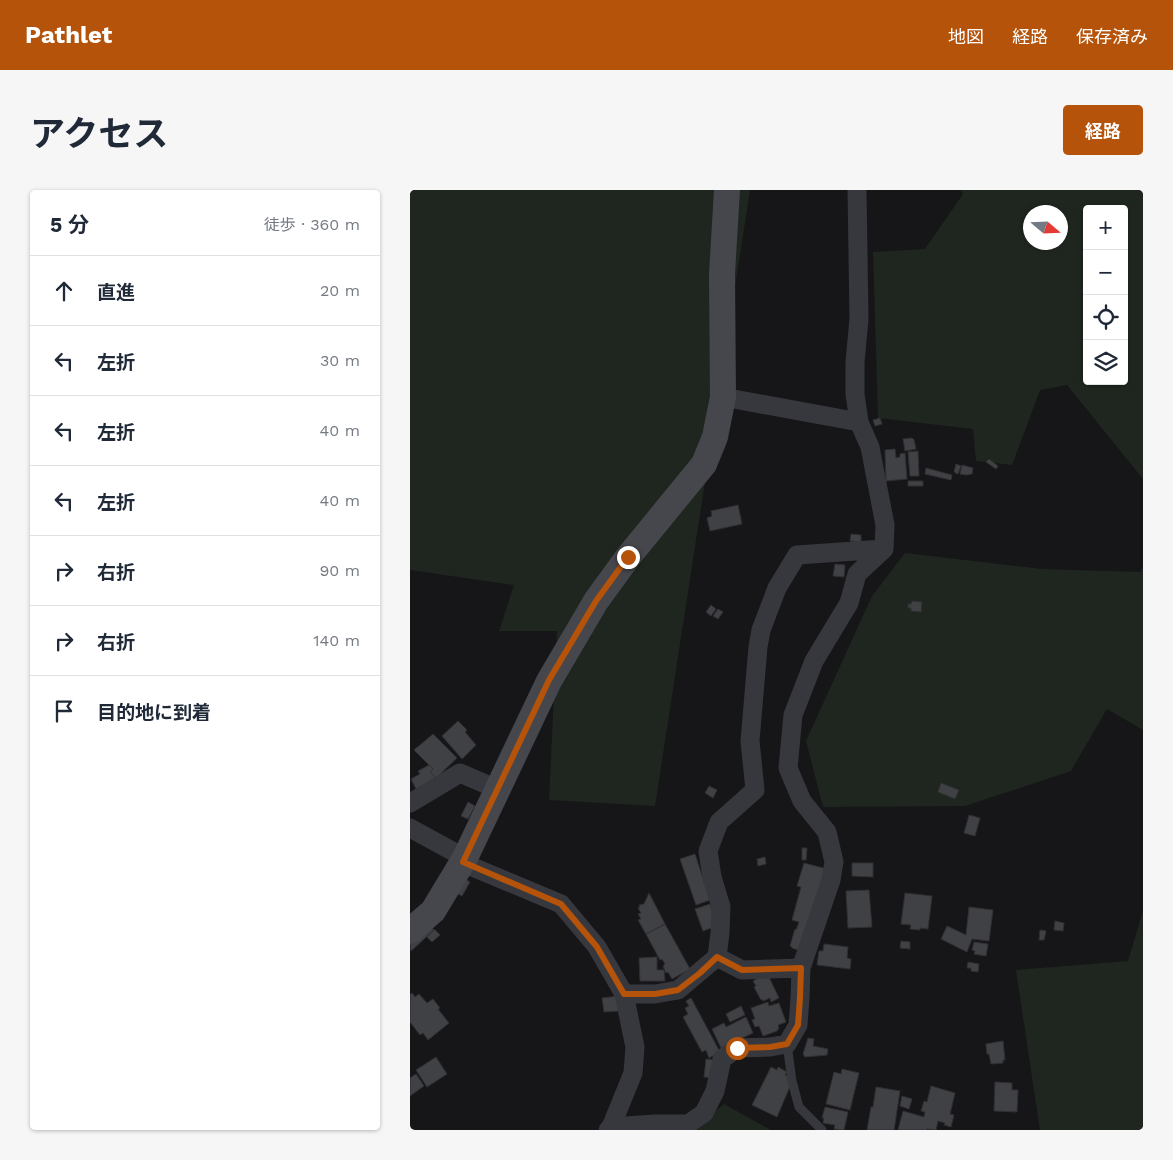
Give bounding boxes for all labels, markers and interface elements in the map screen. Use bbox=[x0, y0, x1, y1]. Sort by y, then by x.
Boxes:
text: Pathlet bbox=[25, 21, 112, 49]
text: 地図 bbox=[948, 26, 984, 47]
text: 経路 bbox=[1012, 26, 1048, 47]
text: 保存済み bbox=[1076, 26, 1148, 47]
button: 経路 bbox=[1063, 105, 1143, 155]
text: アクセス bbox=[30, 113, 168, 155]
north arrow bbox=[1023, 205, 1068, 250]
map controls bbox=[1083, 205, 1128, 385]
button: + bbox=[1083, 205, 1128, 250]
text: 5 分 bbox=[50, 212, 89, 237]
text: 徒歩 · 360 m bbox=[264, 215, 360, 234]
button: − bbox=[1083, 250, 1128, 295]
icon: ahead bbox=[50, 277, 78, 305]
text: 直進 bbox=[97, 281, 135, 304]
text: 20 m bbox=[320, 281, 360, 300]
button: locate bbox=[1083, 295, 1128, 340]
button: layers bbox=[1083, 340, 1128, 385]
icon: left bbox=[50, 347, 78, 375]
text: 左折 bbox=[97, 351, 135, 374]
text: 30 m bbox=[320, 351, 360, 370]
icon: left bbox=[50, 417, 78, 445]
text: 左折 bbox=[97, 421, 135, 444]
text: 40 m bbox=[320, 421, 360, 440]
icon: left bbox=[50, 487, 78, 515]
text: 左折 bbox=[97, 491, 135, 514]
text: 40 m bbox=[320, 491, 360, 510]
route end bbox=[617, 546, 640, 569]
icon: right bbox=[50, 557, 78, 585]
text: 右折 bbox=[97, 561, 135, 584]
text: 90 m bbox=[319, 561, 360, 580]
icon: right bbox=[50, 627, 78, 655]
text: 右折 bbox=[97, 631, 135, 654]
text: 140 m bbox=[313, 631, 360, 650]
icon: arrive bbox=[50, 697, 78, 725]
text: 目的地に到着 bbox=[97, 701, 211, 724]
route start bbox=[726, 1037, 749, 1060]

